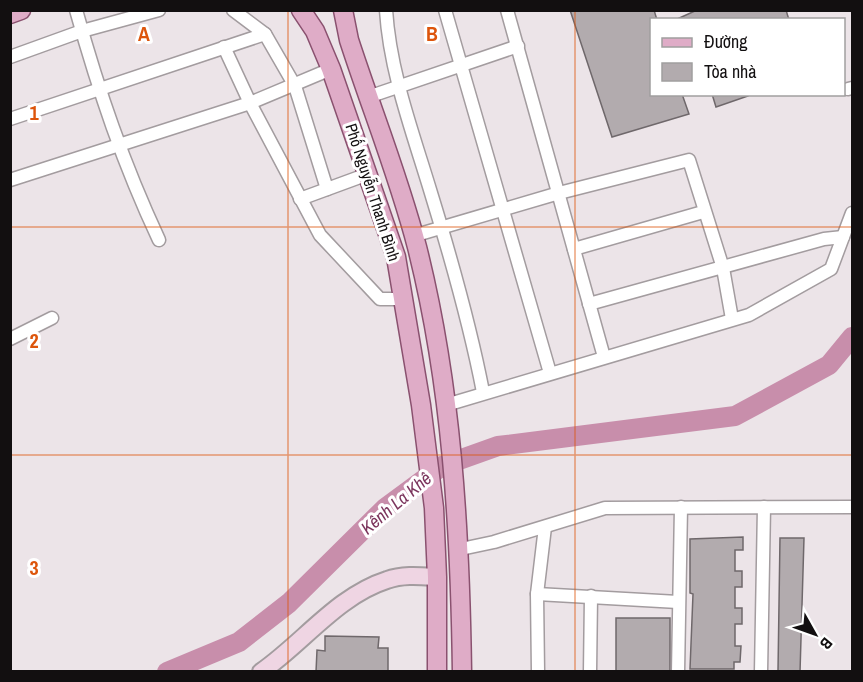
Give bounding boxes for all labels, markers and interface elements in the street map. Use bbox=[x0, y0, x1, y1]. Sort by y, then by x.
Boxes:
legend bbox=[650, 18, 845, 96]
text: A bbox=[138, 20, 150, 47]
text: B bbox=[426, 20, 438, 47]
text: Đường bbox=[704, 29, 748, 54]
text: Tòa nhà bbox=[704, 59, 757, 84]
text: 1 bbox=[29, 99, 39, 126]
street label: Phố Nguyễn Thanh Bình bbox=[340, 120, 406, 264]
text: 2 bbox=[29, 327, 39, 354]
water label: Kênh La Khê bbox=[355, 466, 437, 540]
text: 3 bbox=[29, 554, 39, 581]
north arrow bbox=[785, 604, 845, 664]
text: B bbox=[815, 633, 838, 654]

